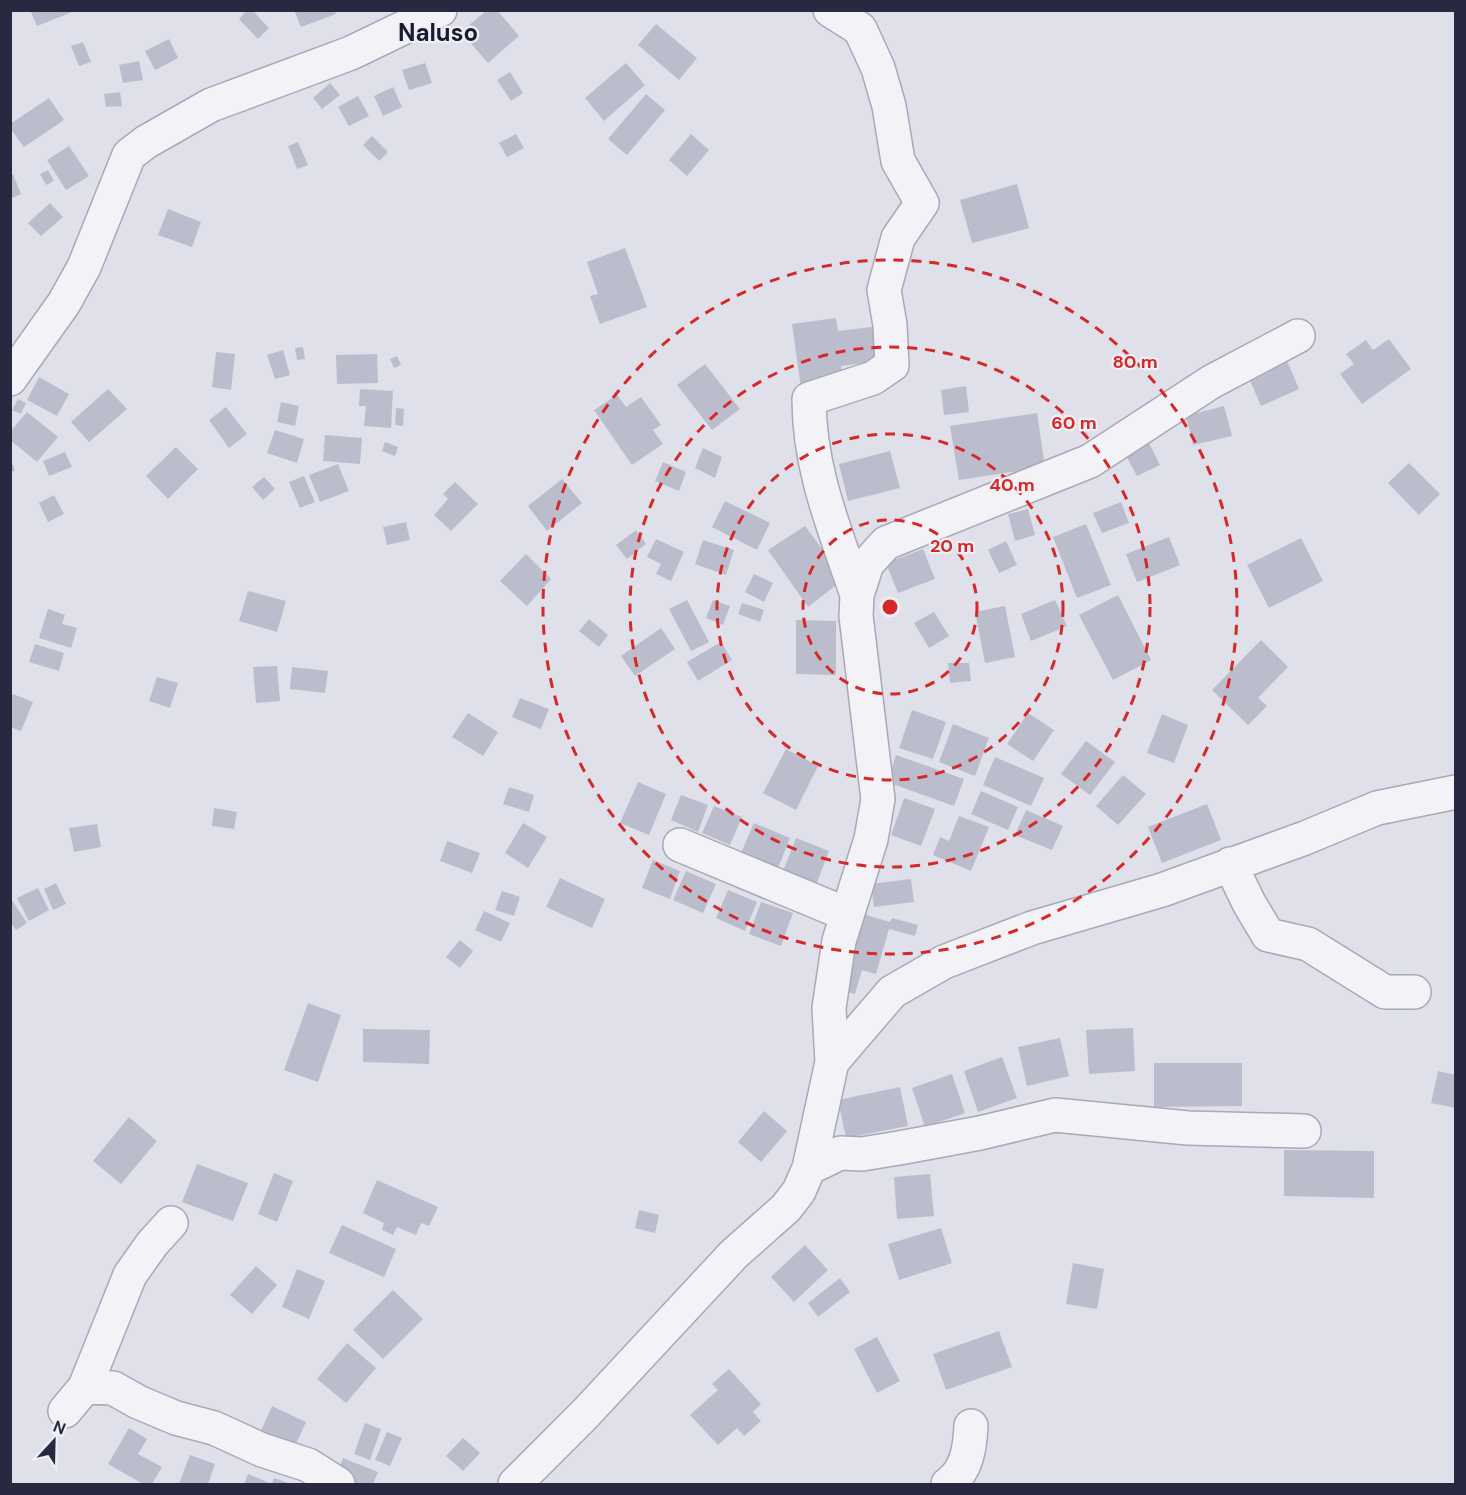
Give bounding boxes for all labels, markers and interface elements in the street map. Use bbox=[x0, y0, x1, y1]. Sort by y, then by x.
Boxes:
district label: Naluso bbox=[398, 17, 478, 48]
text: 80 m bbox=[1112, 350, 1158, 374]
text: 60 m bbox=[1051, 411, 1097, 435]
text: 40 m bbox=[989, 473, 1035, 497]
text: 20 m bbox=[930, 534, 974, 558]
centre of rings bbox=[880, 597, 900, 617]
north arrow bbox=[24, 1411, 84, 1471]
text: N bbox=[50, 1416, 69, 1439]

